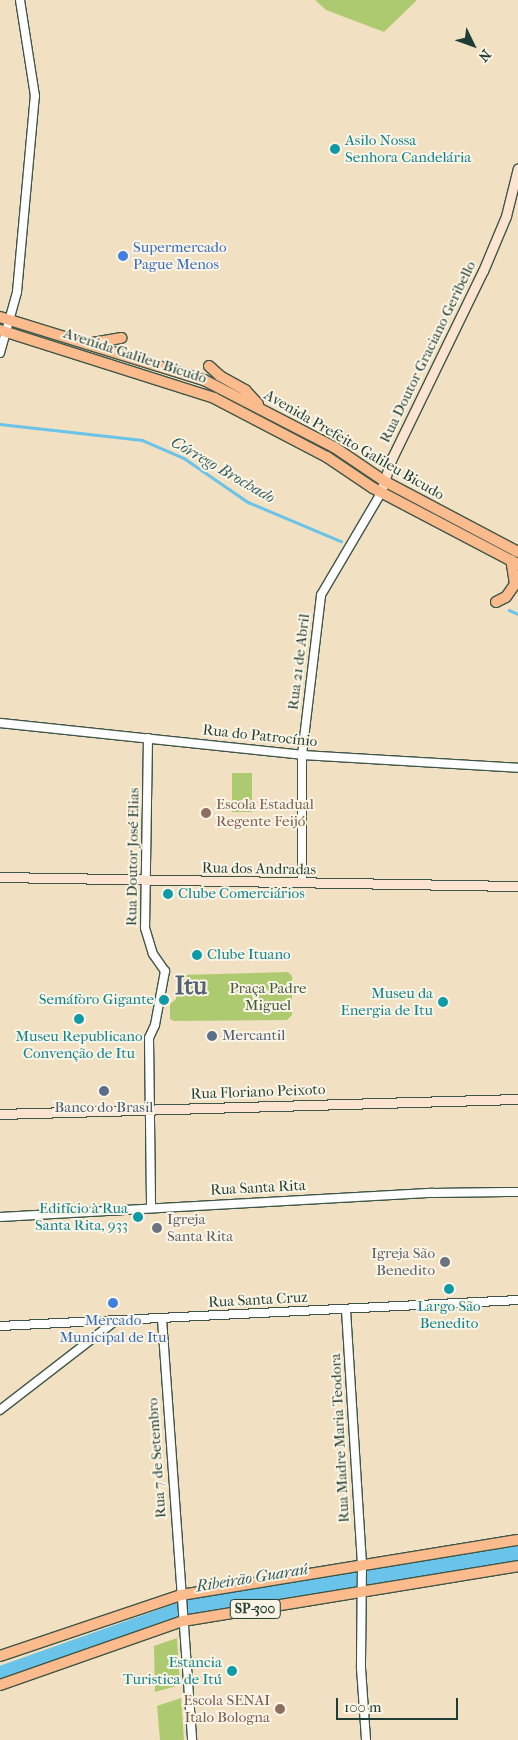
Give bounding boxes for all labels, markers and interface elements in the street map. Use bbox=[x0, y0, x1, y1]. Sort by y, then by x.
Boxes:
north arrow bbox=[448, 20, 498, 70]
text: N bbox=[475, 46, 494, 65]
place label: Asilo Nossa Senhora Candelária bbox=[345, 131, 471, 166]
marker: Asilo Nossa Senhora Candelária bbox=[329, 143, 341, 155]
place label: Supermercado Pague Menos bbox=[133, 238, 227, 273]
marker: Supermercado Pague Menos bbox=[117, 250, 129, 262]
street label: Rua Doutor Graciano Geribello bbox=[376, 258, 480, 446]
street label: Avenida Galileu Bicudo bbox=[61, 324, 209, 388]
street label: Avenida Prefeito Galileu Bicudo bbox=[261, 386, 447, 504]
water label: Córrego Brochado bbox=[168, 432, 278, 508]
street label: Rua 21 de Abril bbox=[284, 613, 314, 711]
street label: Rua do Patrocínio bbox=[202, 721, 318, 751]
street label: Rua Doutor José Elias bbox=[123, 788, 143, 926]
place label: Escola Estadual Regente Feijó bbox=[216, 795, 314, 830]
marker: Escola Estadual Regente Feijó bbox=[200, 807, 212, 819]
street label: Rua dos Andradas bbox=[202, 859, 316, 879]
place label: Clube Comerciários bbox=[178, 885, 305, 903]
marker: Clube Comerciários bbox=[162, 888, 174, 900]
place label: Clube Ituano bbox=[207, 946, 291, 964]
marker: Clube Ituano bbox=[191, 949, 203, 961]
district label: Itu bbox=[175, 971, 207, 1001]
park label: Praça Padre Miguel bbox=[230, 979, 306, 1014]
place label: Museu da Energia de Itu bbox=[340, 984, 433, 1019]
place label: Semáforo Gigante bbox=[39, 991, 154, 1009]
marker: Semáforo Gigante bbox=[158, 994, 170, 1006]
marker: Museu da Energia de Itu bbox=[437, 996, 449, 1008]
marker: Museu Republicano Convenção de Itu bbox=[73, 1013, 85, 1025]
place label: Museu Republicano Convenção de Itu bbox=[15, 1027, 143, 1062]
place label: Mercantil bbox=[222, 1027, 285, 1045]
marker: Mercantil bbox=[206, 1030, 218, 1042]
street label: Rua Floriano Peixoto bbox=[190, 1081, 326, 1103]
marker: Banco do Brasil bbox=[98, 1085, 110, 1097]
place label: Banco do Brasil bbox=[55, 1099, 153, 1117]
street label: Rua Santa Rita bbox=[210, 1177, 306, 1199]
place label: Edifício à Rua Santa Rita, 933 bbox=[35, 1199, 128, 1234]
place label: Igreja Santa Rita bbox=[167, 1210, 233, 1245]
marker: Edifício à Rua Santa Rita, 933 bbox=[132, 1211, 144, 1223]
marker: Igreja Santa Rita bbox=[151, 1222, 163, 1234]
place label: Igreja São Benedito bbox=[371, 1244, 435, 1279]
marker: Igreja São Benedito bbox=[439, 1256, 451, 1268]
marker: Largo São Benedito bbox=[443, 1283, 455, 1295]
street label: Rua Santa Cruz bbox=[208, 1288, 308, 1312]
marker: Mercado Municipal de Itu bbox=[107, 1297, 119, 1309]
place label: Largo São Benedito bbox=[417, 1297, 481, 1332]
place label: Mercado Municipal de Itu bbox=[60, 1311, 166, 1346]
street label: Rua Madre Maria Teodora bbox=[327, 1353, 353, 1523]
street label: Rua 7 de Setembro bbox=[144, 1397, 170, 1519]
water label: Ribeirão Guaraú bbox=[195, 1560, 309, 1596]
road number: SP-300 bbox=[229, 1598, 281, 1620]
place label: Estancia Turistica de Itú bbox=[123, 1653, 222, 1688]
marker: Estancia Turistica de Itú bbox=[226, 1665, 238, 1677]
scale bar bbox=[338, 1688, 460, 1720]
place label: Escola SENAI Italo Bologna bbox=[183, 1691, 270, 1726]
text: 100 m bbox=[344, 1698, 382, 1716]
marker: Escola SENAI Italo Bologna bbox=[274, 1703, 286, 1715]

